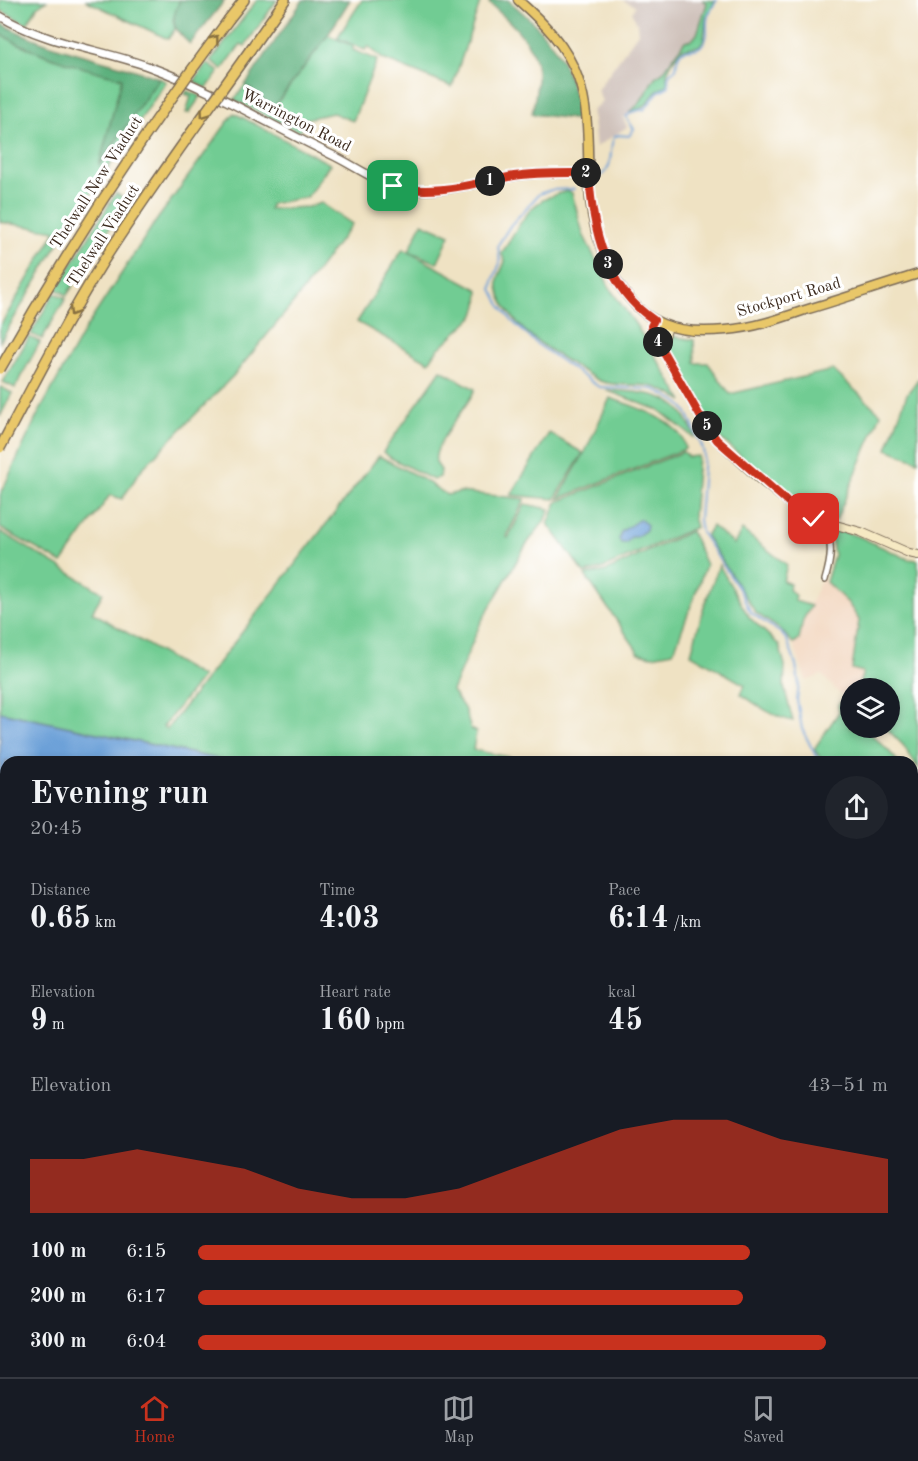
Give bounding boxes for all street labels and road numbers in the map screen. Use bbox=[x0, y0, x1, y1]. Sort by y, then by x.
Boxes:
street label: Warrington Road bbox=[239, 86, 353, 156]
street label: Thelwall New Viaduct bbox=[48, 113, 146, 252]
street label: Thelwall Viaduct bbox=[65, 182, 143, 290]
street label: Stockport Road bbox=[735, 276, 843, 320]

